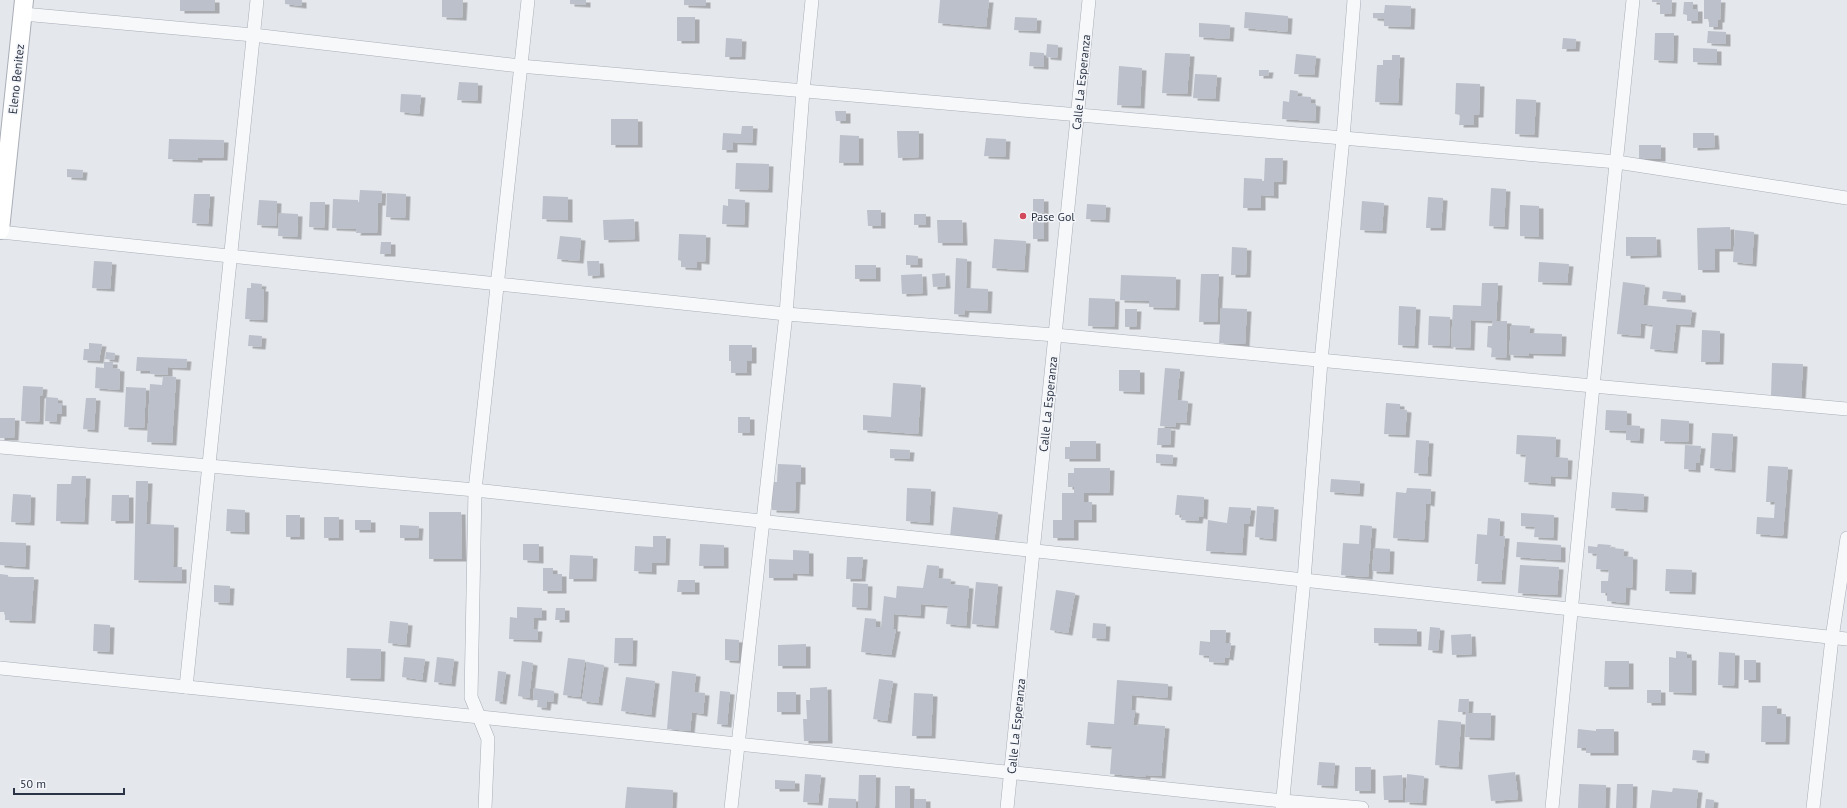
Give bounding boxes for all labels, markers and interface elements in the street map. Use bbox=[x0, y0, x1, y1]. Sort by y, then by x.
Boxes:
street label: Calle La Esperanza bbox=[1069, 33, 1093, 131]
street label: Eleno Benitez bbox=[5, 43, 27, 115]
place label: Pase Gol bbox=[1031, 209, 1075, 224]
marker: Pase Gol bbox=[1018, 211, 1028, 221]
street label: Calle La Esperanza bbox=[1036, 355, 1060, 453]
street label: Calle La Esperanza bbox=[1004, 677, 1028, 775]
scale bar bbox=[14, 770, 124, 796]
text: 50 m bbox=[20, 776, 46, 791]

